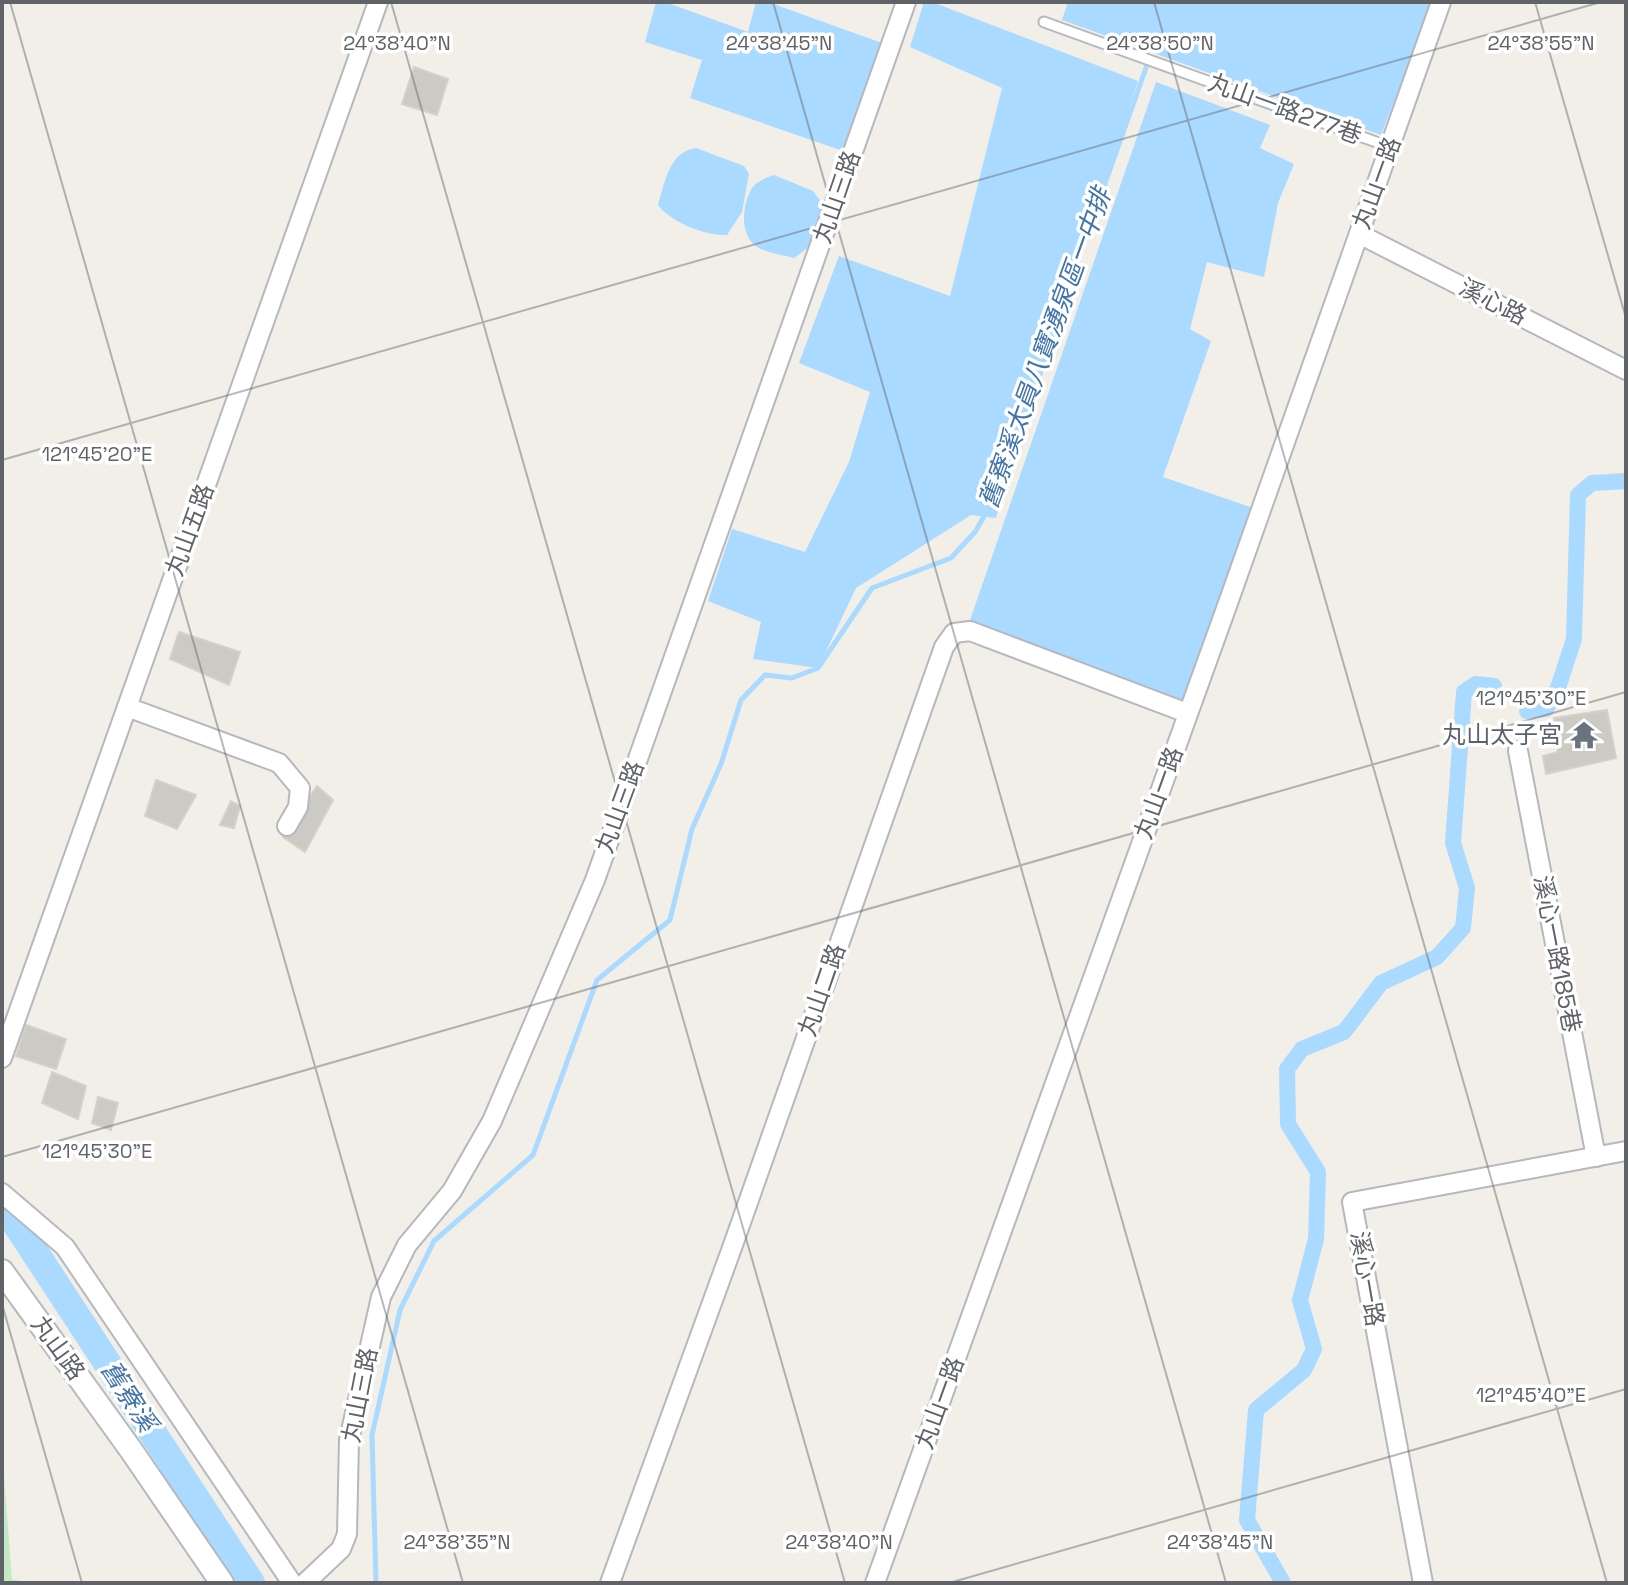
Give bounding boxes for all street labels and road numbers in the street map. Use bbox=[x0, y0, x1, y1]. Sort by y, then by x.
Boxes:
street label: 丸山一路277巷 bbox=[1204, 66, 1366, 151]
street label: 丸山一路 bbox=[1346, 132, 1408, 233]
street label: 丸山三路 bbox=[806, 146, 867, 247]
street label: 溪心路 bbox=[1454, 271, 1532, 332]
street label: 丸山五路 bbox=[159, 479, 221, 580]
street label: 丸山一路 bbox=[1128, 742, 1190, 843]
street label: 丸山三路 bbox=[589, 756, 651, 857]
street label: 溪心一路185巷 bbox=[1527, 873, 1588, 1035]
street label: 丸山二路 bbox=[791, 939, 852, 1040]
street label: 溪心一路 bbox=[1344, 1229, 1391, 1329]
street label: 丸山路 bbox=[25, 1309, 92, 1386]
street label: 丸山三路 bbox=[335, 1345, 384, 1445]
street label: 丸山一路 bbox=[909, 1352, 971, 1453]

